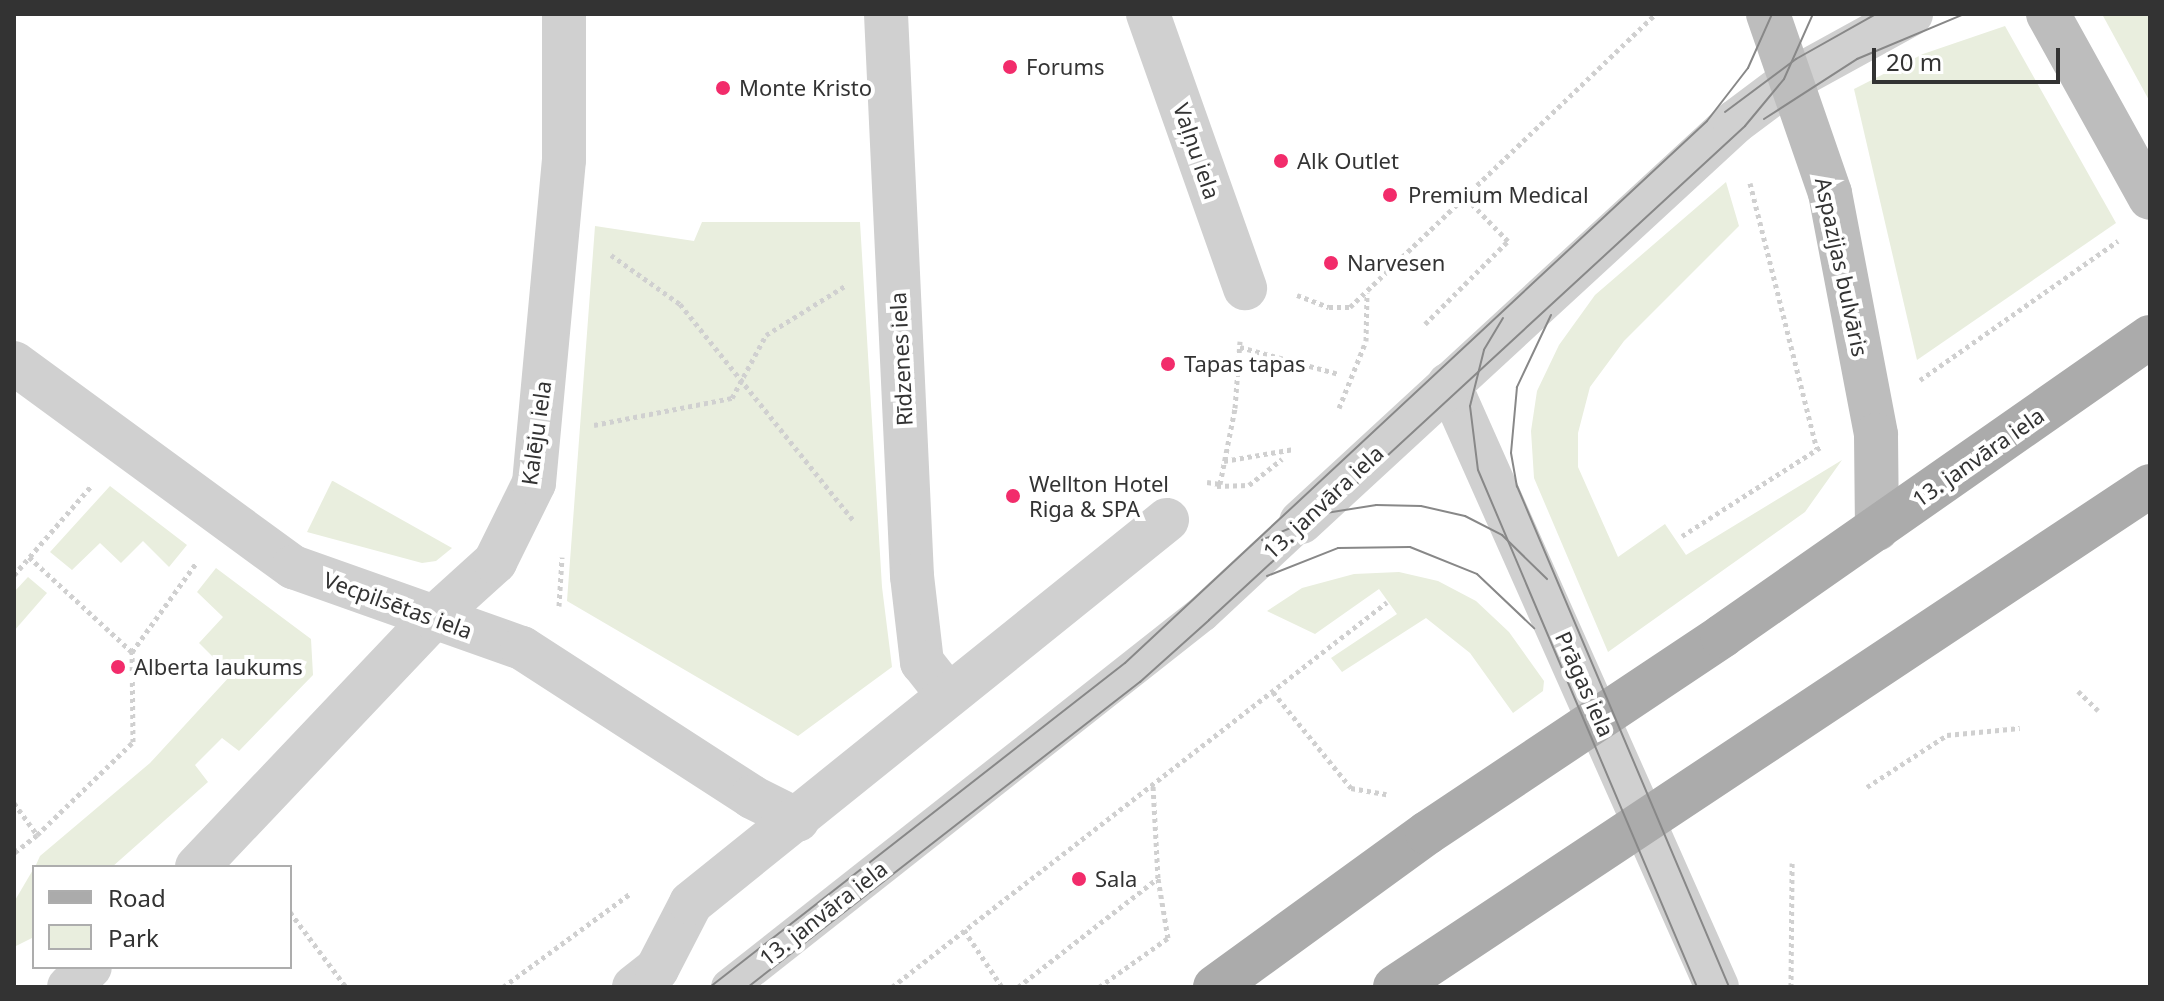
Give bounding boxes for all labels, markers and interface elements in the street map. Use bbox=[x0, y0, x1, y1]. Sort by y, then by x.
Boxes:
scale bar bbox=[1876, 32, 2064, 82]
text: 20 m bbox=[1886, 45, 1942, 78]
place label: Forums bbox=[1026, 54, 1105, 80]
marker: Forums bbox=[1001, 58, 1019, 76]
place label: Monte Kristo bbox=[739, 75, 872, 101]
marker: Monte Kristo bbox=[714, 79, 732, 97]
street label: Vaļņu iela bbox=[1168, 100, 1226, 202]
place label: Alk Outlet bbox=[1297, 148, 1399, 174]
marker: Alk Outlet bbox=[1272, 152, 1290, 170]
street label: Aspazijas bulvāris bbox=[1810, 175, 1874, 359]
place label: Premium Medical bbox=[1408, 182, 1589, 208]
marker: Premium Medical bbox=[1379, 184, 1401, 206]
place label: Narvesen bbox=[1347, 250, 1445, 276]
marker: Narvesen bbox=[1322, 254, 1340, 272]
street label: Rīdzenes iela bbox=[884, 291, 918, 427]
place label: Tapas tapas bbox=[1184, 351, 1306, 377]
marker: Tapas tapas bbox=[1159, 355, 1177, 373]
street label: Kalēju iela bbox=[516, 379, 556, 487]
street label: 13. janvāra iela bbox=[1907, 402, 2049, 512]
street label: 13. janvāra iela bbox=[1257, 440, 1389, 564]
place label: Wellton Hotel Riga & SPA bbox=[1029, 470, 1169, 522]
marker: Wellton Hotel Riga & SPA bbox=[1004, 487, 1022, 505]
street label: Vecpilsētas iela bbox=[320, 566, 476, 644]
street label: Prāgas iela bbox=[1550, 627, 1620, 741]
place label: Alberta laukums bbox=[134, 654, 303, 680]
marker: Alberta laukums bbox=[109, 658, 127, 676]
street label: 13. janvāra iela bbox=[754, 855, 892, 971]
legend bbox=[32, 865, 292, 969]
place label: Sala bbox=[1095, 866, 1137, 892]
marker: Sala bbox=[1070, 870, 1088, 888]
text: Road bbox=[108, 881, 166, 914]
text: Park bbox=[108, 921, 159, 954]

